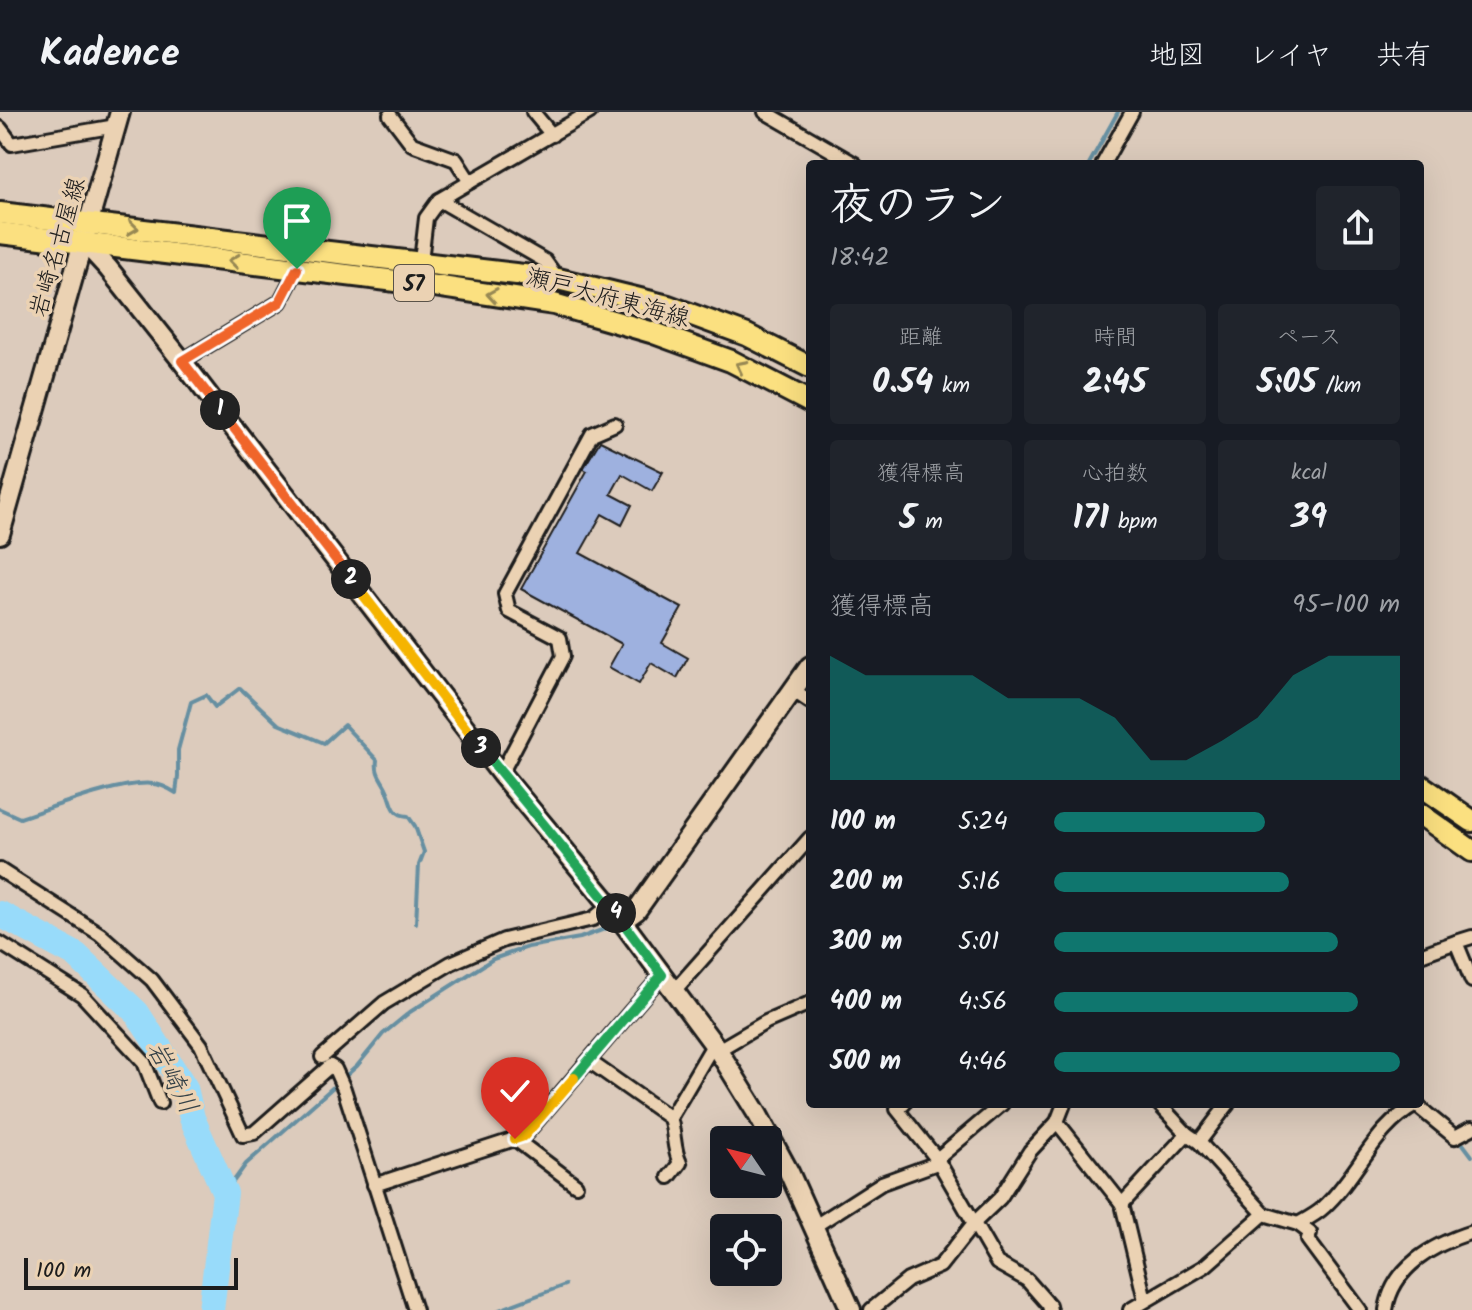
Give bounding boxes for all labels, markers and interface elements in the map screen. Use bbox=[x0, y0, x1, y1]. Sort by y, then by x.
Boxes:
text: Kadence bbox=[40, 25, 179, 85]
text: 地図 bbox=[1149, 34, 1205, 79]
text: レイヤ bbox=[1249, 34, 1332, 79]
text: 共有 bbox=[1376, 34, 1432, 79]
text: 夜のラン bbox=[830, 172, 1006, 242]
street label: 岩崎名古屋線 bbox=[20, 173, 97, 322]
button: share bbox=[1316, 186, 1400, 270]
pin bbox=[263, 187, 331, 269]
icon: arrive bbox=[275, 199, 319, 243]
one-way arrow bbox=[126, 219, 140, 236]
text: 18:42 bbox=[830, 237, 890, 279]
one-way arrow bbox=[227, 253, 241, 270]
street label: 瀬戸大府東海線 bbox=[521, 258, 694, 339]
road number: 57 bbox=[394, 265, 434, 301]
one-way arrow bbox=[485, 287, 498, 304]
text: 距離 bbox=[899, 321, 943, 356]
text: 時間 bbox=[1093, 321, 1137, 356]
text: ペース bbox=[1277, 321, 1341, 356]
text: 0.54 bbox=[872, 356, 933, 410]
text: 2:45 bbox=[1083, 356, 1147, 410]
text: 5:05 bbox=[1257, 356, 1317, 410]
one-way arrow bbox=[734, 360, 749, 376]
text: km bbox=[933, 369, 970, 404]
text: /km bbox=[1317, 369, 1361, 404]
pin: 1 bbox=[200, 390, 240, 430]
text: 1 bbox=[217, 392, 223, 427]
text: kcal bbox=[1291, 456, 1327, 491]
text: 獲得標高 bbox=[877, 457, 965, 492]
text: 心拍数 bbox=[1082, 457, 1148, 492]
text: 39 bbox=[1291, 491, 1327, 545]
text: 5 bbox=[899, 492, 916, 546]
text: 171 bbox=[1073, 492, 1109, 546]
text: m bbox=[916, 505, 943, 540]
text: bpm bbox=[1109, 505, 1158, 540]
pin: 2 bbox=[331, 559, 371, 599]
text: 2 bbox=[345, 561, 357, 596]
text: 95–100 m bbox=[1292, 584, 1400, 626]
text: 獲得標高 bbox=[830, 586, 934, 628]
pin: 3 bbox=[461, 728, 501, 768]
text: 3 bbox=[475, 730, 487, 765]
text: 100 m bbox=[830, 801, 896, 843]
text: 5:24 bbox=[958, 801, 1008, 843]
text: 200 m bbox=[830, 861, 903, 903]
text: 5:16 bbox=[958, 861, 1001, 903]
pin: 4 bbox=[596, 893, 636, 933]
text: 4 bbox=[610, 895, 622, 930]
text: 300 m bbox=[830, 921, 902, 963]
text: 5:01 bbox=[958, 921, 1000, 963]
text: 400 m bbox=[830, 981, 902, 1023]
text: 4:56 bbox=[958, 981, 1007, 1023]
water label: 岩崎川 bbox=[134, 1034, 208, 1122]
text: 500 m bbox=[830, 1041, 901, 1083]
text: 4:46 bbox=[958, 1041, 1008, 1083]
pin bbox=[481, 1057, 549, 1139]
icon: check bbox=[493, 1069, 537, 1113]
north arrow bbox=[710, 1126, 782, 1198]
map controls bbox=[710, 1126, 782, 1286]
button: locate bbox=[710, 1214, 782, 1286]
scale bar bbox=[24, 1254, 238, 1290]
text: 100 m bbox=[36, 1254, 91, 1289]

